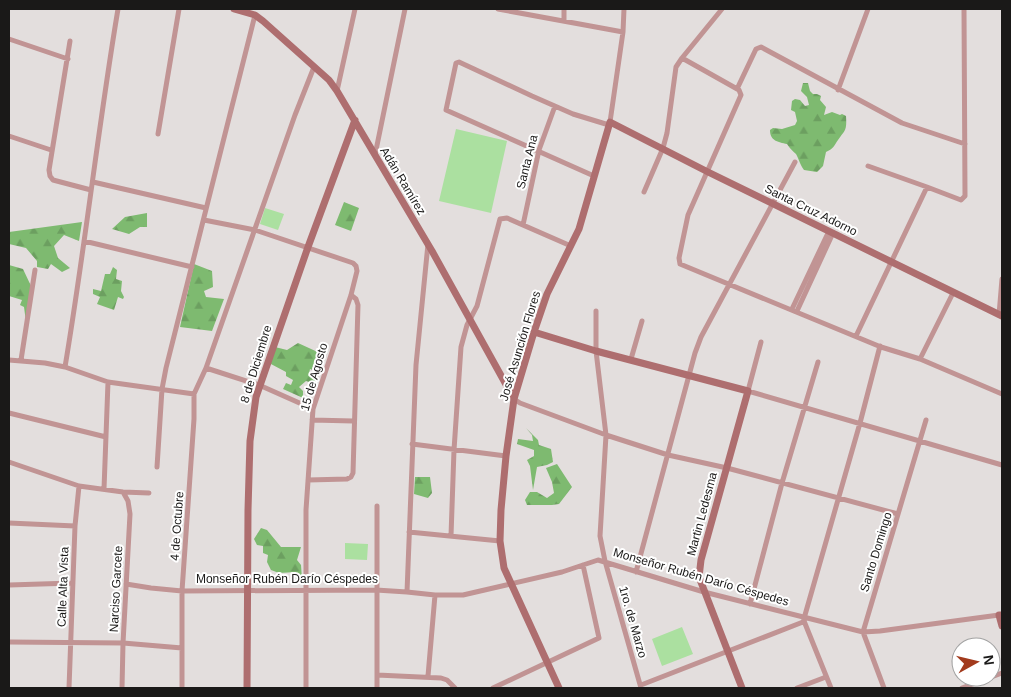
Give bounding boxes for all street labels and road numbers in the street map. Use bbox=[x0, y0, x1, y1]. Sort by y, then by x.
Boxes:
street label: Santa Ana bbox=[514, 133, 541, 191]
street label: Adán Ramírez bbox=[377, 145, 429, 217]
street label: Santa Cruz Adorno bbox=[762, 181, 860, 239]
street label: José Asunción Flores bbox=[497, 289, 543, 403]
street label: 8 de Diciembre bbox=[238, 323, 275, 405]
street label: 15 de Agosto bbox=[298, 341, 330, 413]
street label: Martin Ledesma bbox=[684, 470, 720, 557]
street label: 4 de Octubre bbox=[168, 491, 186, 561]
street label: Santo Domingo bbox=[857, 510, 895, 594]
street label: Narciso Garcete bbox=[107, 545, 125, 633]
street label: Monseñor Rubén Darío Céspedes bbox=[612, 545, 790, 609]
street label: Calle Alta Vista bbox=[55, 546, 71, 627]
street label: Monseñor Rubén Darío Céspedes bbox=[196, 572, 378, 586]
street label: 1ro. de Marzo bbox=[616, 584, 650, 660]

